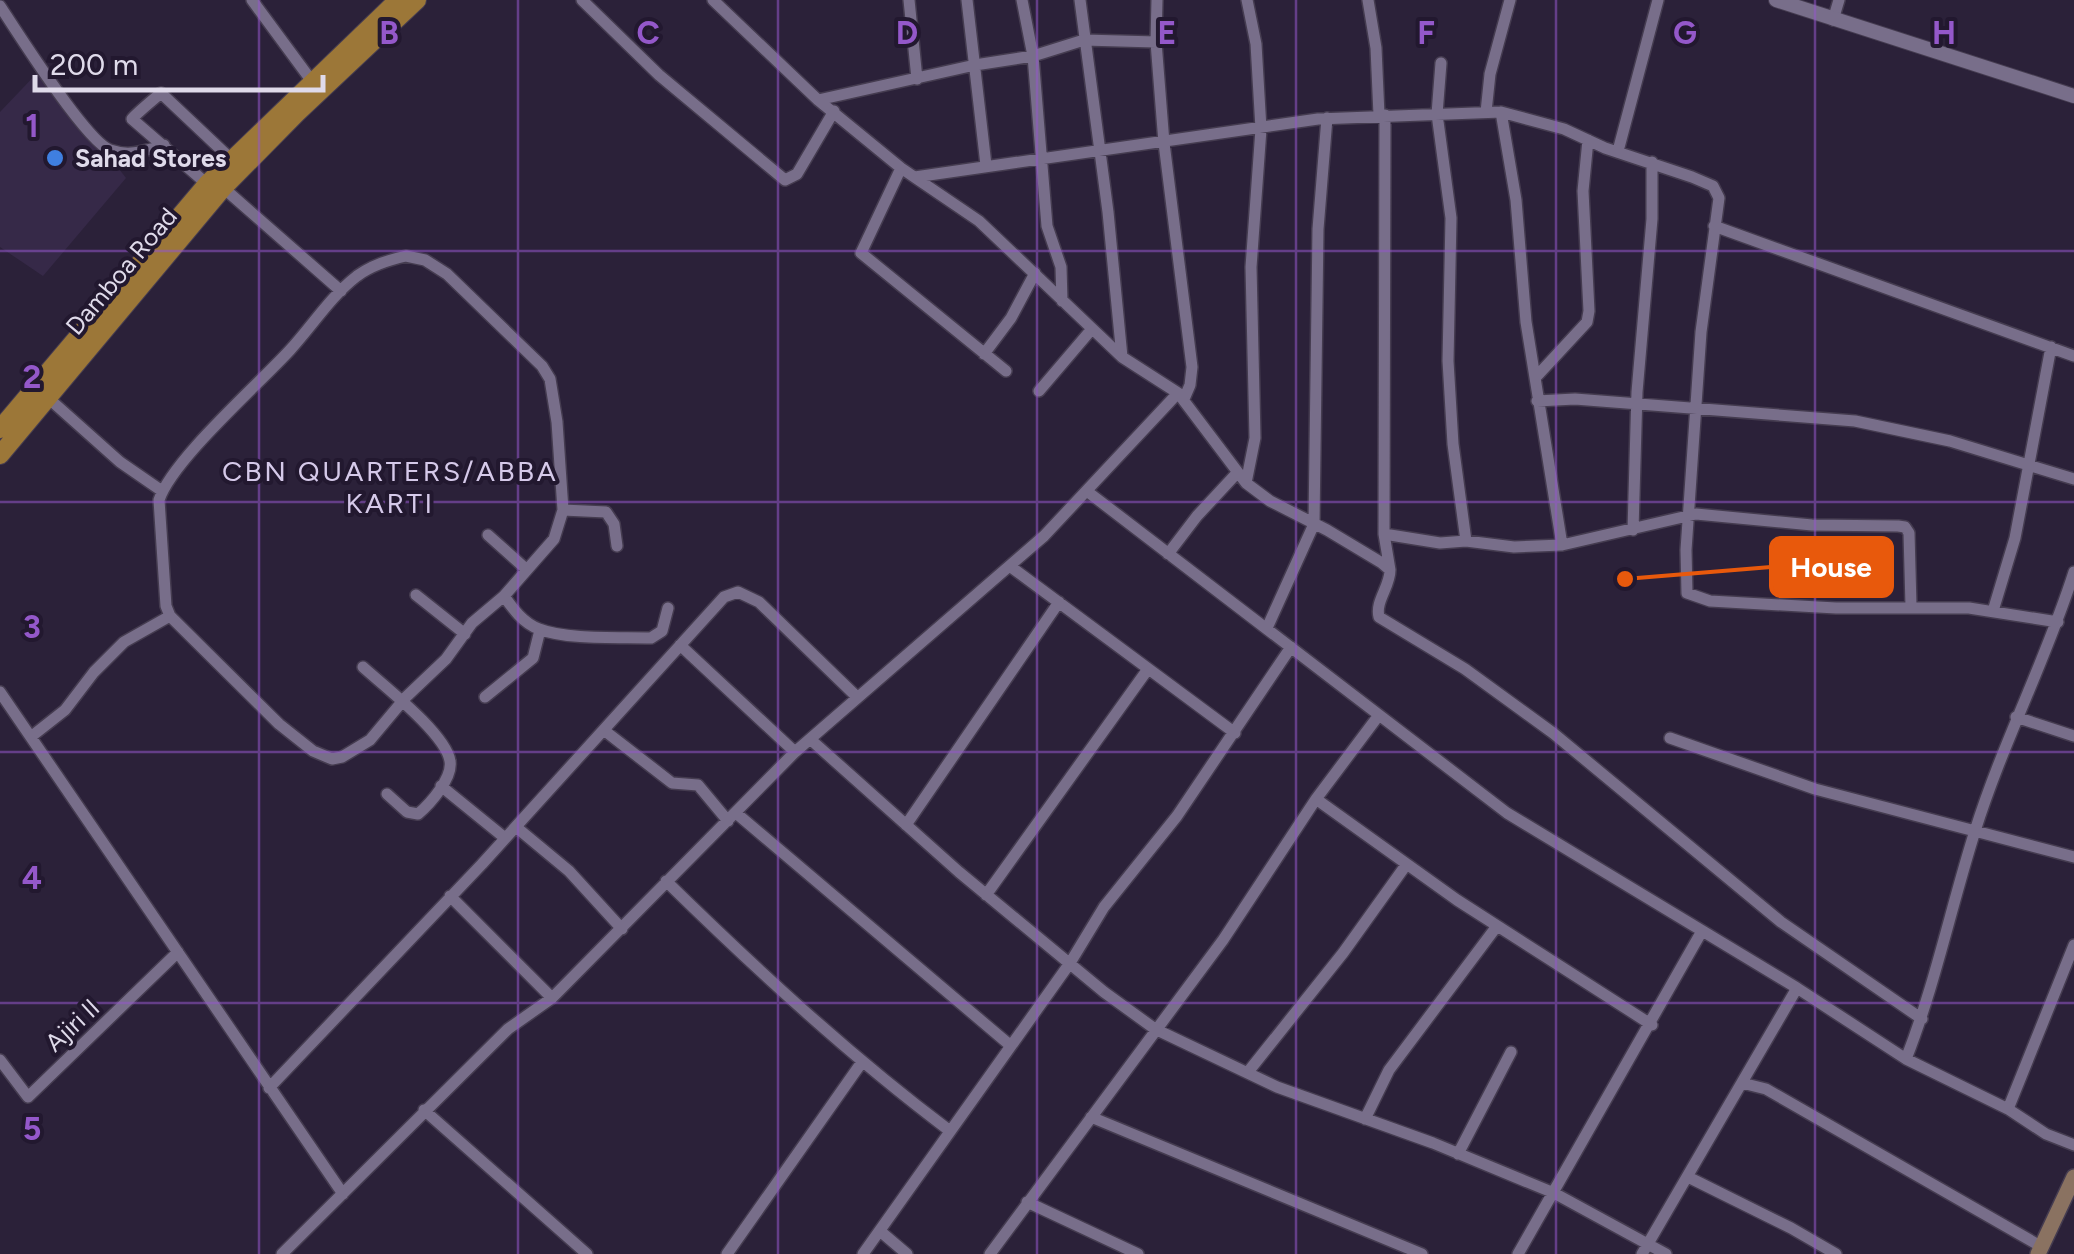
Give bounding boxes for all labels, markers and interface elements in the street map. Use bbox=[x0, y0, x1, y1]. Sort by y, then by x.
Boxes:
text: B bbox=[379, 14, 399, 52]
text: C bbox=[636, 14, 660, 52]
text: D bbox=[896, 14, 918, 52]
text: E bbox=[1158, 14, 1176, 52]
text: F bbox=[1417, 14, 1435, 52]
text: G bbox=[1673, 14, 1697, 52]
text: H bbox=[1932, 14, 1956, 52]
scale bar bbox=[35, 30, 322, 92]
text: 200 m bbox=[50, 46, 138, 83]
text: 1 bbox=[25, 107, 39, 145]
place label: Sahad Stores bbox=[75, 143, 227, 173]
marker: Sahad Stores bbox=[44, 147, 66, 169]
street label: Damboa Road bbox=[59, 201, 183, 341]
text: 2 bbox=[23, 358, 41, 396]
district label: CBN QUARTERS/ABBA KARTI bbox=[222, 454, 558, 520]
callout: House bbox=[1771, 538, 1892, 596]
text: House bbox=[1790, 550, 1872, 584]
text: 3 bbox=[23, 608, 41, 646]
text: 4 bbox=[22, 859, 42, 897]
street label: Ajiri II bbox=[39, 992, 105, 1058]
text: 5 bbox=[23, 1110, 41, 1148]

